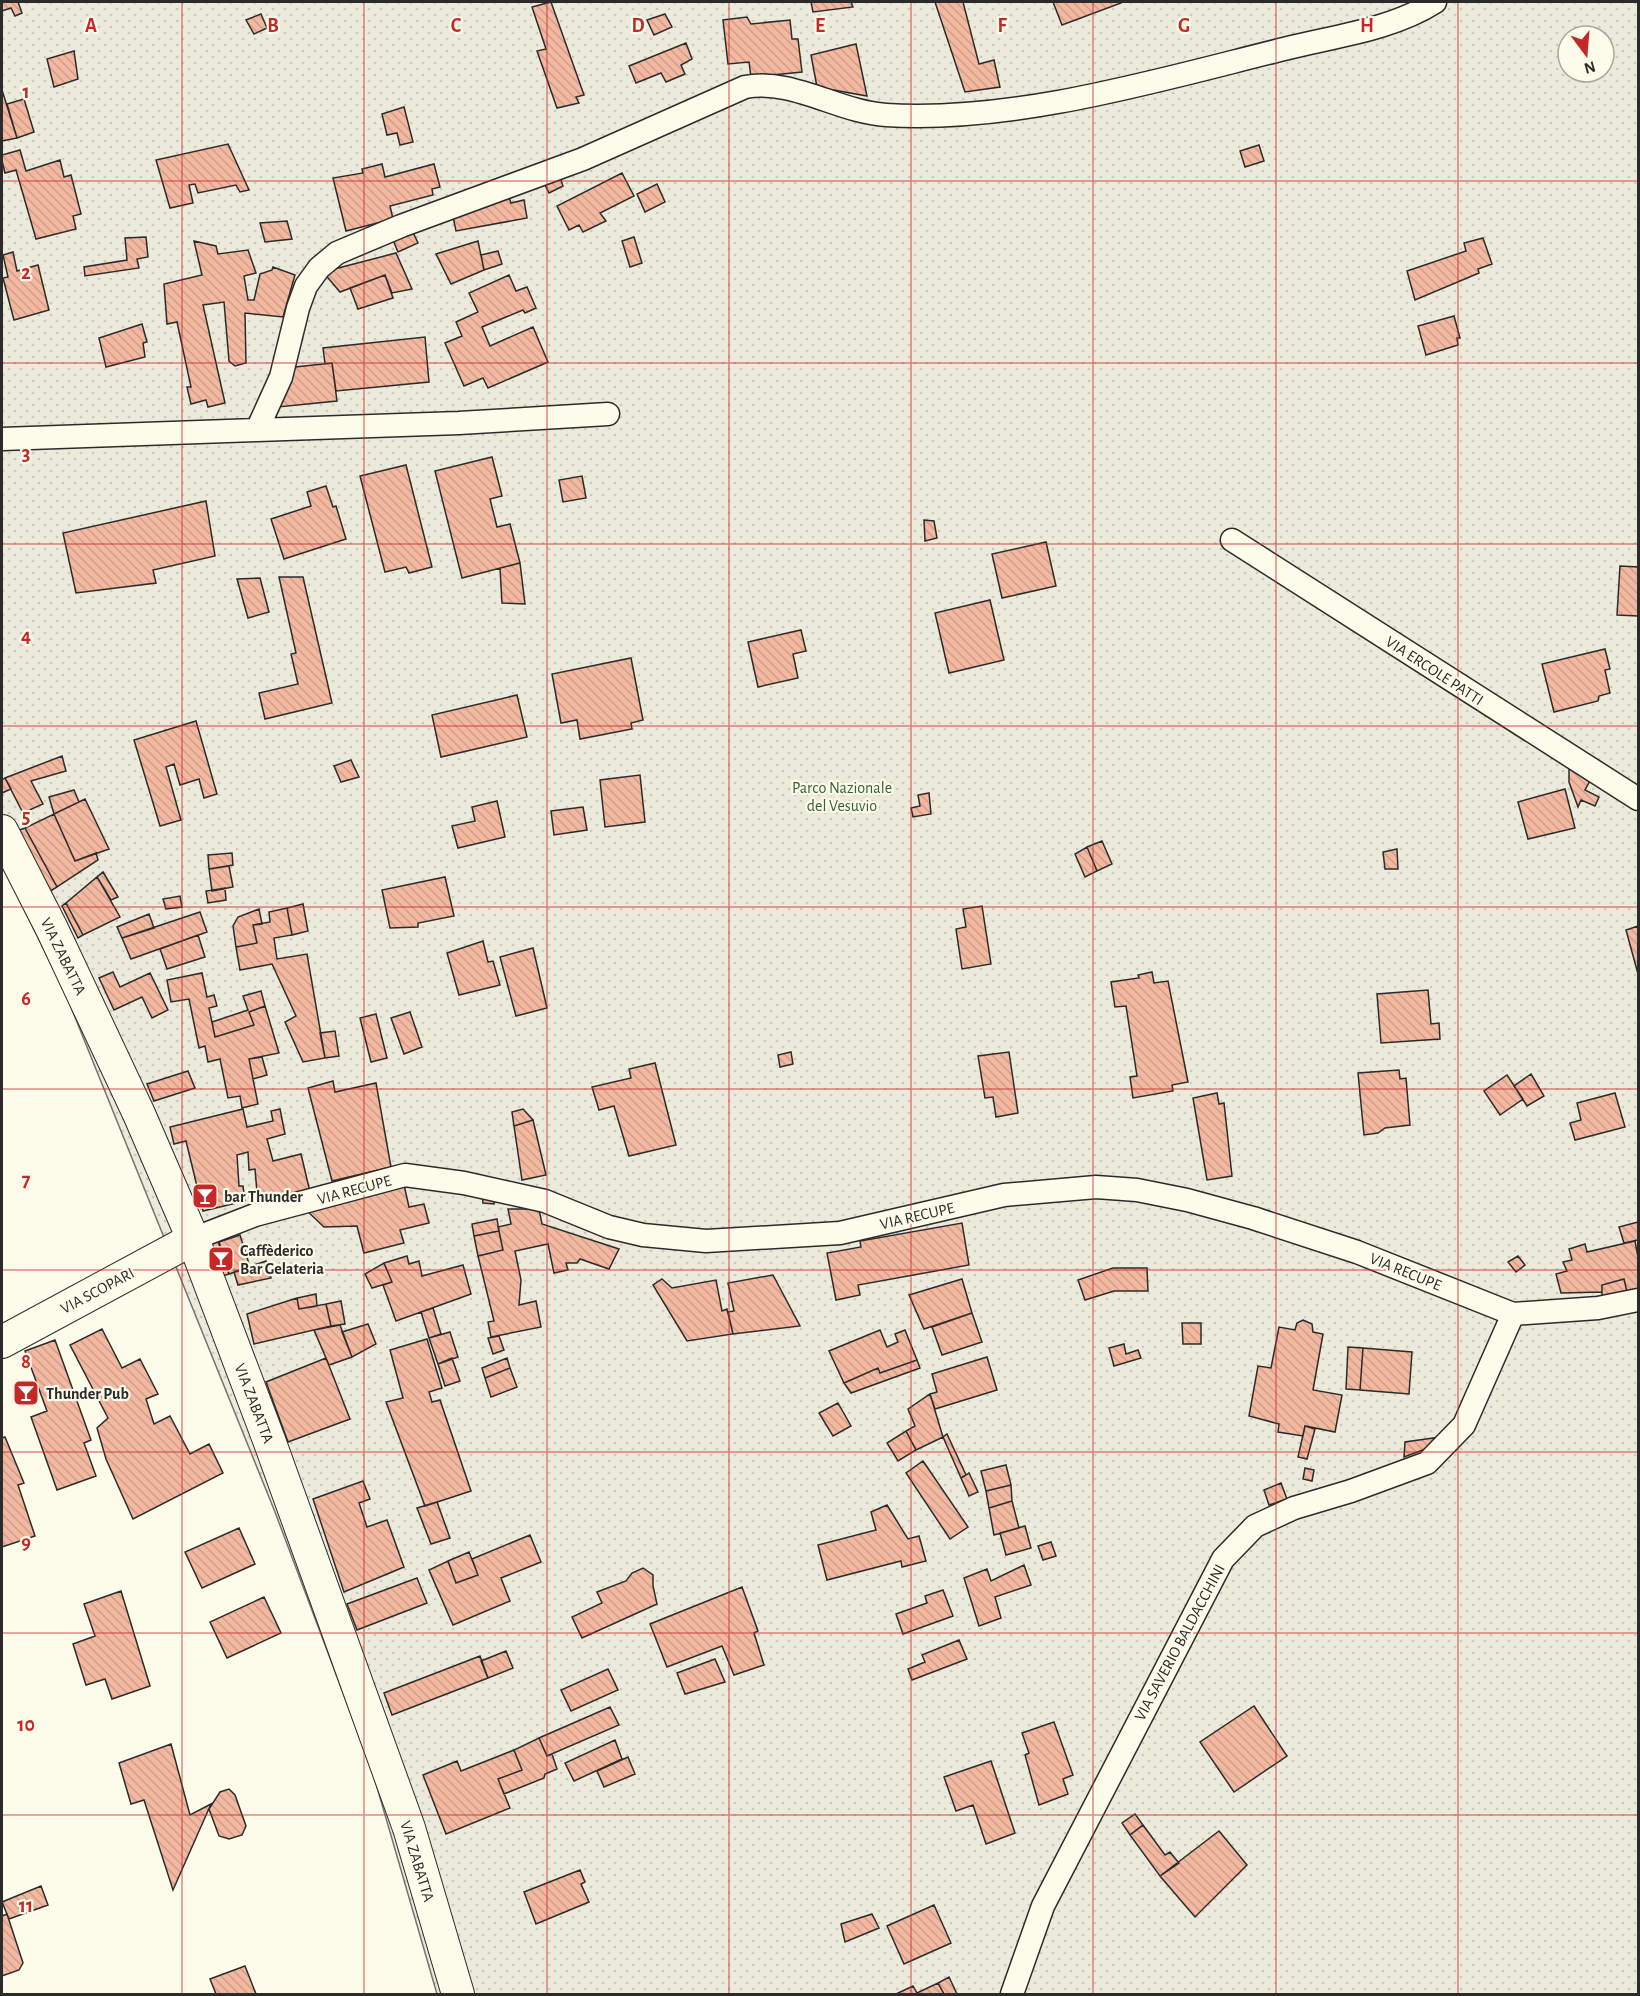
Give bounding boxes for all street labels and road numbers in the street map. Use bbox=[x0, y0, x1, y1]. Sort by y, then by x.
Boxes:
street label: VIA ERCOLE PATTI bbox=[1383, 633, 1486, 708]
street label: VIA ZABATTA bbox=[38, 915, 89, 998]
street label: VIA RECUPE bbox=[316, 1172, 393, 1208]
street label: VIA RECUPE bbox=[878, 1200, 956, 1232]
street label: VIA RECUPE bbox=[1367, 1250, 1444, 1294]
street label: VIA SCOPARI bbox=[58, 1265, 137, 1317]
street label: VIA ZABATTA bbox=[232, 1361, 277, 1445]
street label: VIA SAVERIO BALDACCHINI bbox=[1132, 1562, 1228, 1723]
street label: VIA ZABATTA bbox=[397, 1819, 437, 1904]

